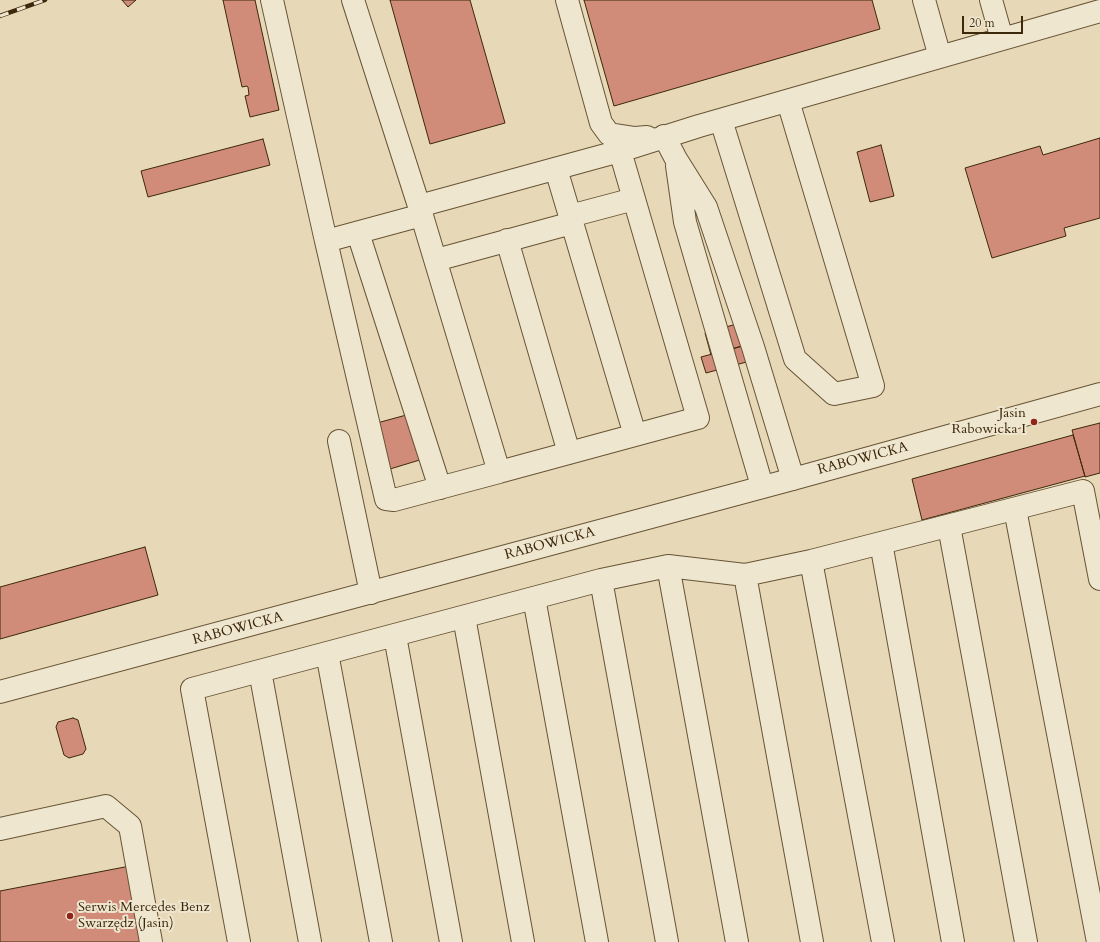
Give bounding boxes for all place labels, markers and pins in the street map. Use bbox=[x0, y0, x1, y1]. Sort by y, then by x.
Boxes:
place label: Jasin Rabowicka I bbox=[952, 406, 1026, 438]
marker: Jasin Rabowicka I bbox=[1029, 417, 1039, 427]
place label: Serwis Mercedes Benz Swarzędz (Jasin) bbox=[78, 900, 210, 932]
marker: Serwis Mercedes Benz Swarzędz (Jasin) bbox=[65, 911, 75, 921]

